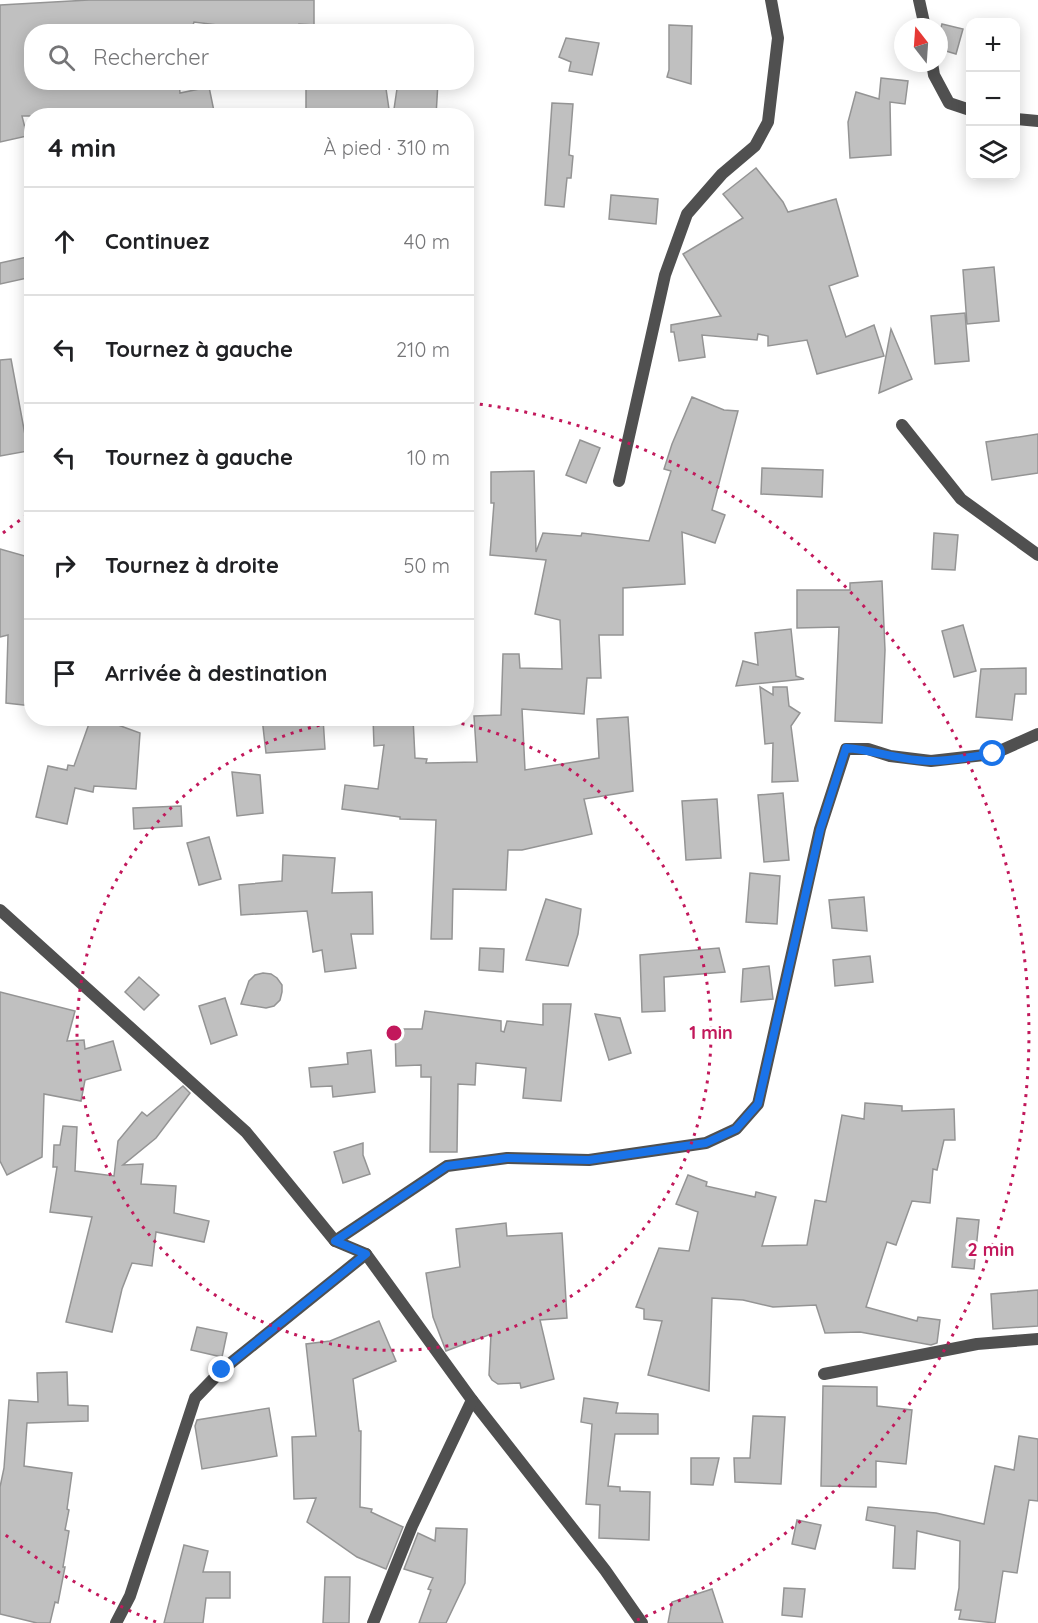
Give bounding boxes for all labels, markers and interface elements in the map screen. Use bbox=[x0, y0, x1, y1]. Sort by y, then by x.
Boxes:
north arrow bbox=[894, 18, 948, 72]
map controls bbox=[966, 18, 1020, 180]
button: + bbox=[966, 18, 1020, 72]
search box bbox=[24, 24, 474, 90]
icon: search bbox=[45, 41, 78, 74]
text: Rechercher bbox=[93, 43, 209, 71]
button: − bbox=[966, 72, 1020, 126]
button: layers bbox=[966, 126, 1020, 180]
text: 4 min bbox=[48, 131, 116, 164]
text: À pied · 310 m bbox=[323, 135, 450, 160]
icon: ahead bbox=[48, 225, 81, 258]
text: Continuez bbox=[105, 227, 209, 255]
text: 40 m bbox=[404, 229, 450, 254]
icon: left bbox=[48, 333, 81, 366]
text: Tournez à gauche bbox=[105, 335, 293, 363]
text: 210 m bbox=[396, 337, 450, 362]
icon: left bbox=[48, 441, 81, 474]
text: Tournez à gauche bbox=[105, 443, 293, 471]
text: 10 m bbox=[407, 445, 450, 470]
icon: right bbox=[48, 549, 81, 582]
text: Tournez à droite bbox=[105, 551, 279, 579]
text: 50 m bbox=[404, 553, 450, 578]
icon: arrive bbox=[48, 657, 81, 690]
text: Arrivée à destination bbox=[105, 659, 327, 687]
route start bbox=[979, 740, 1005, 766]
text: 1 min bbox=[689, 1021, 733, 1044]
centre of rings bbox=[384, 1023, 404, 1043]
text: 2 min bbox=[968, 1238, 1014, 1261]
route end bbox=[208, 1356, 234, 1382]

